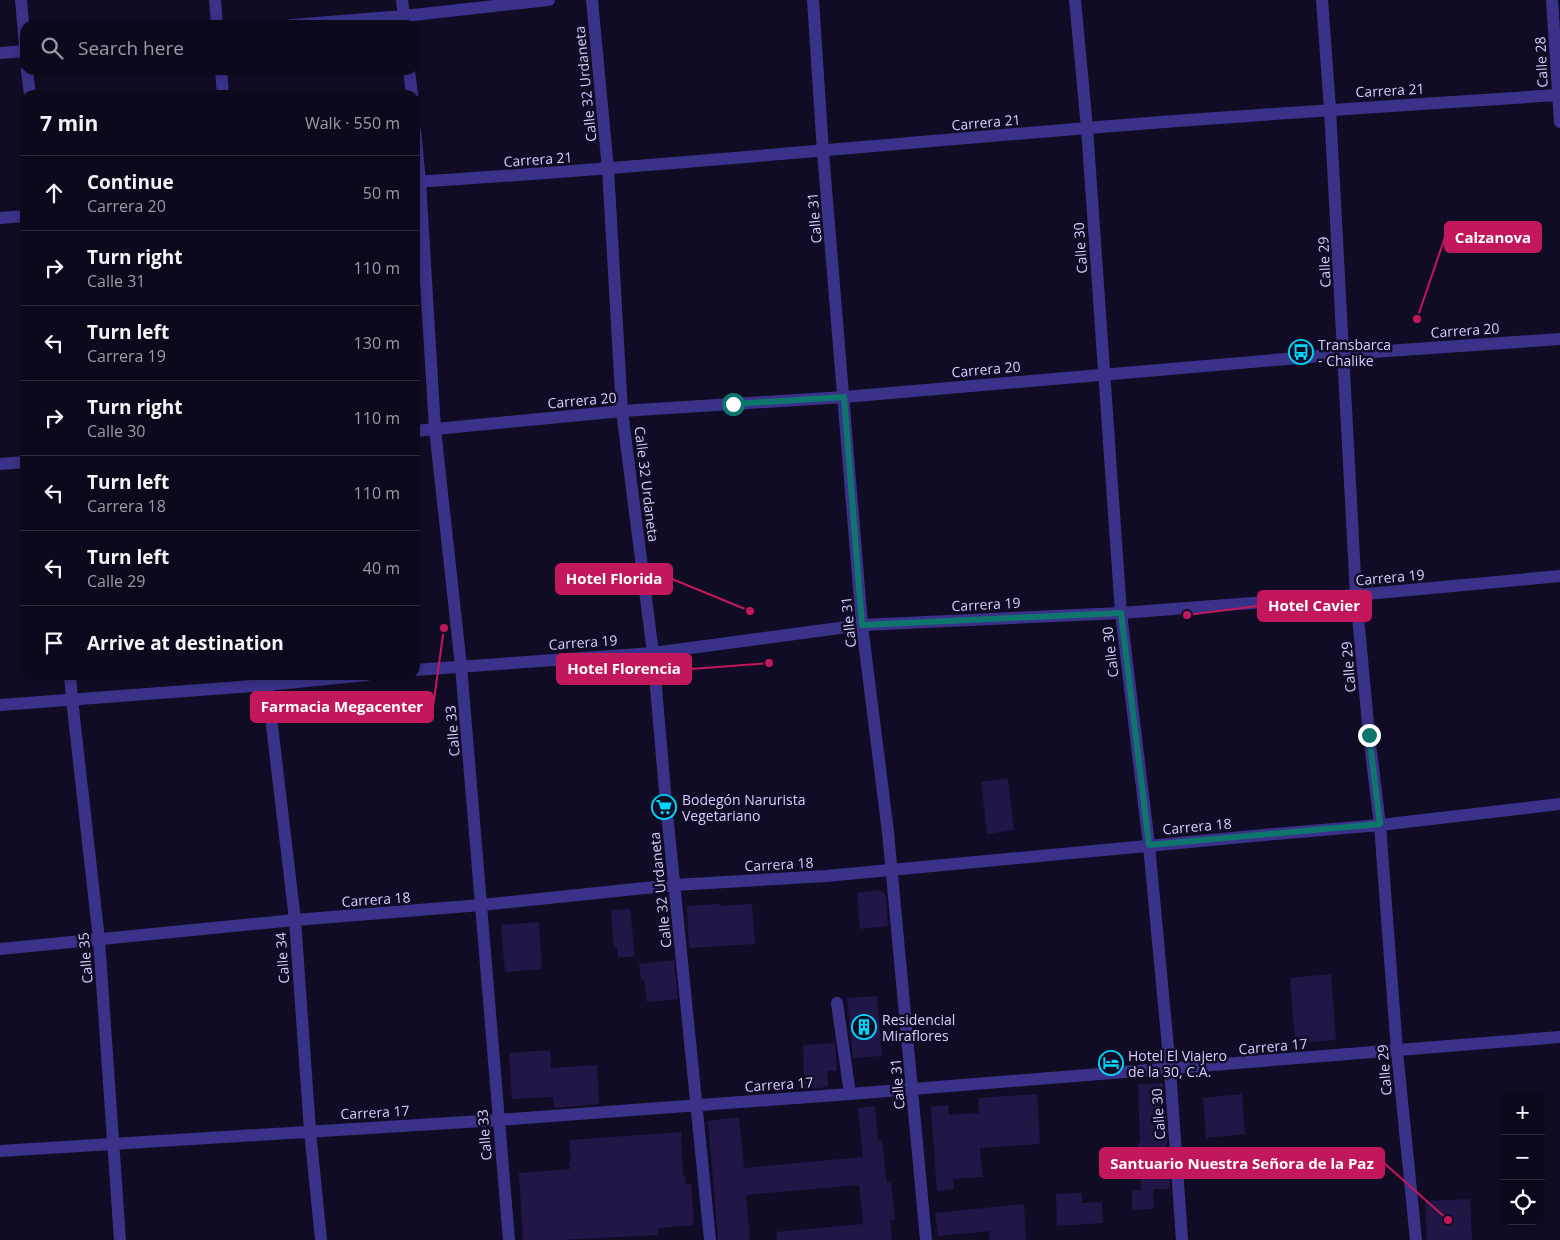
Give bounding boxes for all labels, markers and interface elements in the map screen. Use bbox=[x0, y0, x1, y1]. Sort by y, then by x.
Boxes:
search box bbox=[20, 20, 420, 75]
street label: Calle 32 Urdaneta bbox=[569, 25, 601, 143]
icon: search bbox=[38, 34, 66, 62]
text: Search here bbox=[78, 35, 184, 61]
street label: Calle 28 bbox=[1530, 36, 1552, 88]
street label: Carrera 21 bbox=[1355, 79, 1425, 101]
text: 7 min bbox=[40, 109, 98, 137]
street label: Carrera 21 bbox=[951, 110, 1021, 134]
text: Walk · 550 m bbox=[305, 112, 400, 134]
street label: Carrera 21 bbox=[503, 147, 573, 171]
text: Continue bbox=[87, 169, 174, 195]
icon: ahead bbox=[40, 179, 68, 207]
text: 50 m bbox=[363, 182, 400, 204]
street label: Calle 31 bbox=[802, 192, 826, 244]
text: Carrera 20 bbox=[87, 195, 166, 217]
street label: Calle 30 bbox=[1069, 222, 1091, 274]
callout: Calzanova bbox=[1445, 222, 1541, 252]
text: Calzanova bbox=[1455, 227, 1531, 247]
street label: Calle 29 bbox=[1313, 236, 1335, 288]
text: Turn right bbox=[87, 244, 182, 270]
icon: right bbox=[40, 254, 68, 282]
text: 110 m bbox=[354, 257, 400, 279]
text: Calle 31 bbox=[87, 270, 145, 292]
street label: Carrera 20 bbox=[1430, 318, 1500, 342]
text: Turn left bbox=[87, 319, 169, 345]
icon: left bbox=[40, 329, 68, 357]
text: 130 m bbox=[354, 332, 400, 354]
place label: Transbarca - Chalike bbox=[1318, 335, 1391, 370]
bus stop icon: Transbarca - Chalike bbox=[1288, 339, 1314, 365]
text: Carrera 19 bbox=[87, 345, 166, 367]
street label: Carrera 20 bbox=[951, 357, 1021, 381]
street label: Carrera 20 bbox=[547, 388, 617, 412]
route start bbox=[722, 393, 745, 416]
text: Turn right bbox=[87, 394, 182, 420]
icon: right bbox=[40, 404, 68, 432]
text: 110 m bbox=[354, 407, 400, 429]
text: Calle 30 bbox=[87, 420, 145, 442]
street label: Calle 32 Urdaneta bbox=[630, 425, 664, 543]
text: Turn left bbox=[87, 469, 169, 495]
icon: left bbox=[40, 479, 68, 507]
text: 110 m bbox=[354, 482, 400, 504]
text: Carrera 18 bbox=[87, 495, 166, 517]
text: Turn left bbox=[87, 544, 169, 570]
icon: left bbox=[40, 554, 68, 582]
text: 40 m bbox=[363, 557, 400, 579]
callout: Hotel Florida bbox=[556, 564, 672, 594]
street label: Carrera 19 bbox=[1355, 565, 1425, 589]
text: Hotel Florida bbox=[566, 568, 662, 588]
text: Calle 29 bbox=[87, 570, 145, 592]
callout: Hotel Cavier bbox=[1258, 591, 1371, 621]
street label: Carrera 19 bbox=[951, 593, 1021, 615]
text: Hotel Cavier bbox=[1268, 595, 1360, 615]
street label: Calle 31 bbox=[836, 596, 860, 648]
street label: Calle 30 bbox=[1097, 625, 1123, 679]
icon: arrive bbox=[40, 629, 68, 657]
text: Arrive at destination bbox=[87, 630, 284, 656]
street label: Carrera 19 bbox=[548, 630, 618, 654]
street label: Calle 29 bbox=[1336, 641, 1360, 693]
callout: Hotel Florencia bbox=[557, 654, 691, 684]
text: Hotel Florencia bbox=[567, 658, 681, 678]
callout: Farmacia Megacenter bbox=[251, 692, 433, 722]
text: Farmacia Megacenter bbox=[261, 696, 423, 716]
street label: Calle 33 bbox=[440, 705, 464, 757]
route end bbox=[1358, 724, 1381, 747]
place label: Bodegón Narurista Vegetariano bbox=[682, 790, 805, 825]
supermarket icon: Bodegón Narurista Vegetariano bbox=[651, 794, 677, 820]
street label: Carrera 18 bbox=[1162, 814, 1232, 838]
street label: Calle 32 Urdaneta bbox=[644, 831, 676, 949]
street label: Carrera 18 bbox=[744, 853, 814, 875]
street label: Carrera 18 bbox=[341, 887, 411, 911]
street label: Calle 35 bbox=[73, 932, 97, 984]
street label: Calle 34 bbox=[271, 932, 293, 984]
place label: Residencial Miraflores bbox=[882, 1010, 955, 1045]
building icon: Residencial Miraflores bbox=[851, 1014, 877, 1040]
street label: Carrera 17 bbox=[1238, 1034, 1308, 1058]
street label: Calle 29 bbox=[1372, 1044, 1396, 1096]
place label: Hotel El Viajero de la 30, C.A. bbox=[1128, 1046, 1227, 1081]
hotel icon: Hotel El Viajero de la 30, C.A. bbox=[1098, 1050, 1124, 1076]
street label: Calle 31 bbox=[885, 1058, 909, 1110]
street label: Carrera 17 bbox=[744, 1072, 814, 1096]
street label: Calle 30 bbox=[1147, 1088, 1169, 1140]
map controls bbox=[1500, 1090, 1545, 1225]
button: + bbox=[1500, 1090, 1545, 1135]
street label: Carrera 17 bbox=[340, 1101, 410, 1123]
street label: Calle 33 bbox=[472, 1109, 496, 1161]
button: − bbox=[1500, 1135, 1545, 1180]
callout: Santuario Nuestra Señora de la Paz bbox=[1100, 1148, 1384, 1178]
text: Santuario Nuestra Señora de la Paz bbox=[1110, 1153, 1374, 1173]
button: locate bbox=[1500, 1180, 1545, 1225]

